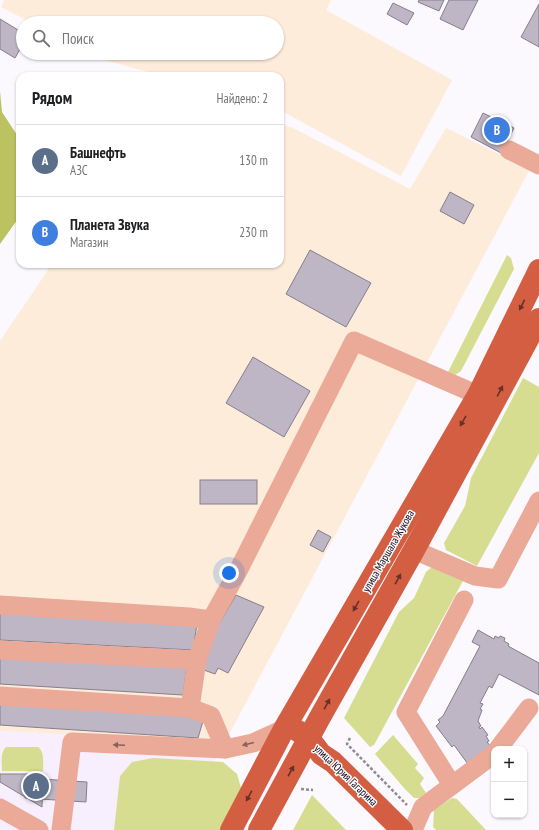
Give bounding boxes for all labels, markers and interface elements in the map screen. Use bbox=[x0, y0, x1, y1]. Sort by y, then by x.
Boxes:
search box bbox=[16, 16, 284, 60]
icon: search bbox=[30, 27, 52, 49]
text: Поиск bbox=[62, 29, 94, 48]
text: Рядом bbox=[32, 87, 72, 109]
text: Найдено: 2 bbox=[217, 90, 268, 107]
pin: B bbox=[484, 115, 510, 145]
text: Башнефть bbox=[70, 143, 126, 162]
text: A bbox=[42, 152, 48, 169]
text: 130 m bbox=[239, 152, 268, 169]
text: АЗС bbox=[70, 162, 88, 179]
text: Планета Звука bbox=[70, 215, 149, 234]
text: B bbox=[42, 224, 48, 241]
text: 230 m bbox=[239, 224, 268, 241]
text: Магазин bbox=[70, 234, 108, 251]
one-way arrow bbox=[519, 299, 525, 311]
one-way arrow bbox=[497, 385, 504, 397]
one-way arrow bbox=[459, 415, 466, 427]
street label: улица Маршала Жукова bbox=[359, 508, 417, 594]
your location bbox=[219, 563, 239, 583]
one-way arrow bbox=[394, 573, 401, 584]
one-way arrow bbox=[353, 600, 360, 612]
one-way arrow bbox=[324, 698, 331, 710]
one-way arrow bbox=[113, 741, 125, 748]
one-way arrow bbox=[242, 741, 254, 747]
street label: улица Юрия Гагарина bbox=[311, 741, 381, 809]
map controls bbox=[491, 746, 527, 818]
button: + bbox=[491, 746, 527, 782]
one-way arrow bbox=[288, 765, 294, 777]
pin: A bbox=[23, 771, 49, 801]
button: − bbox=[491, 782, 527, 818]
one-way arrow bbox=[246, 790, 253, 801]

